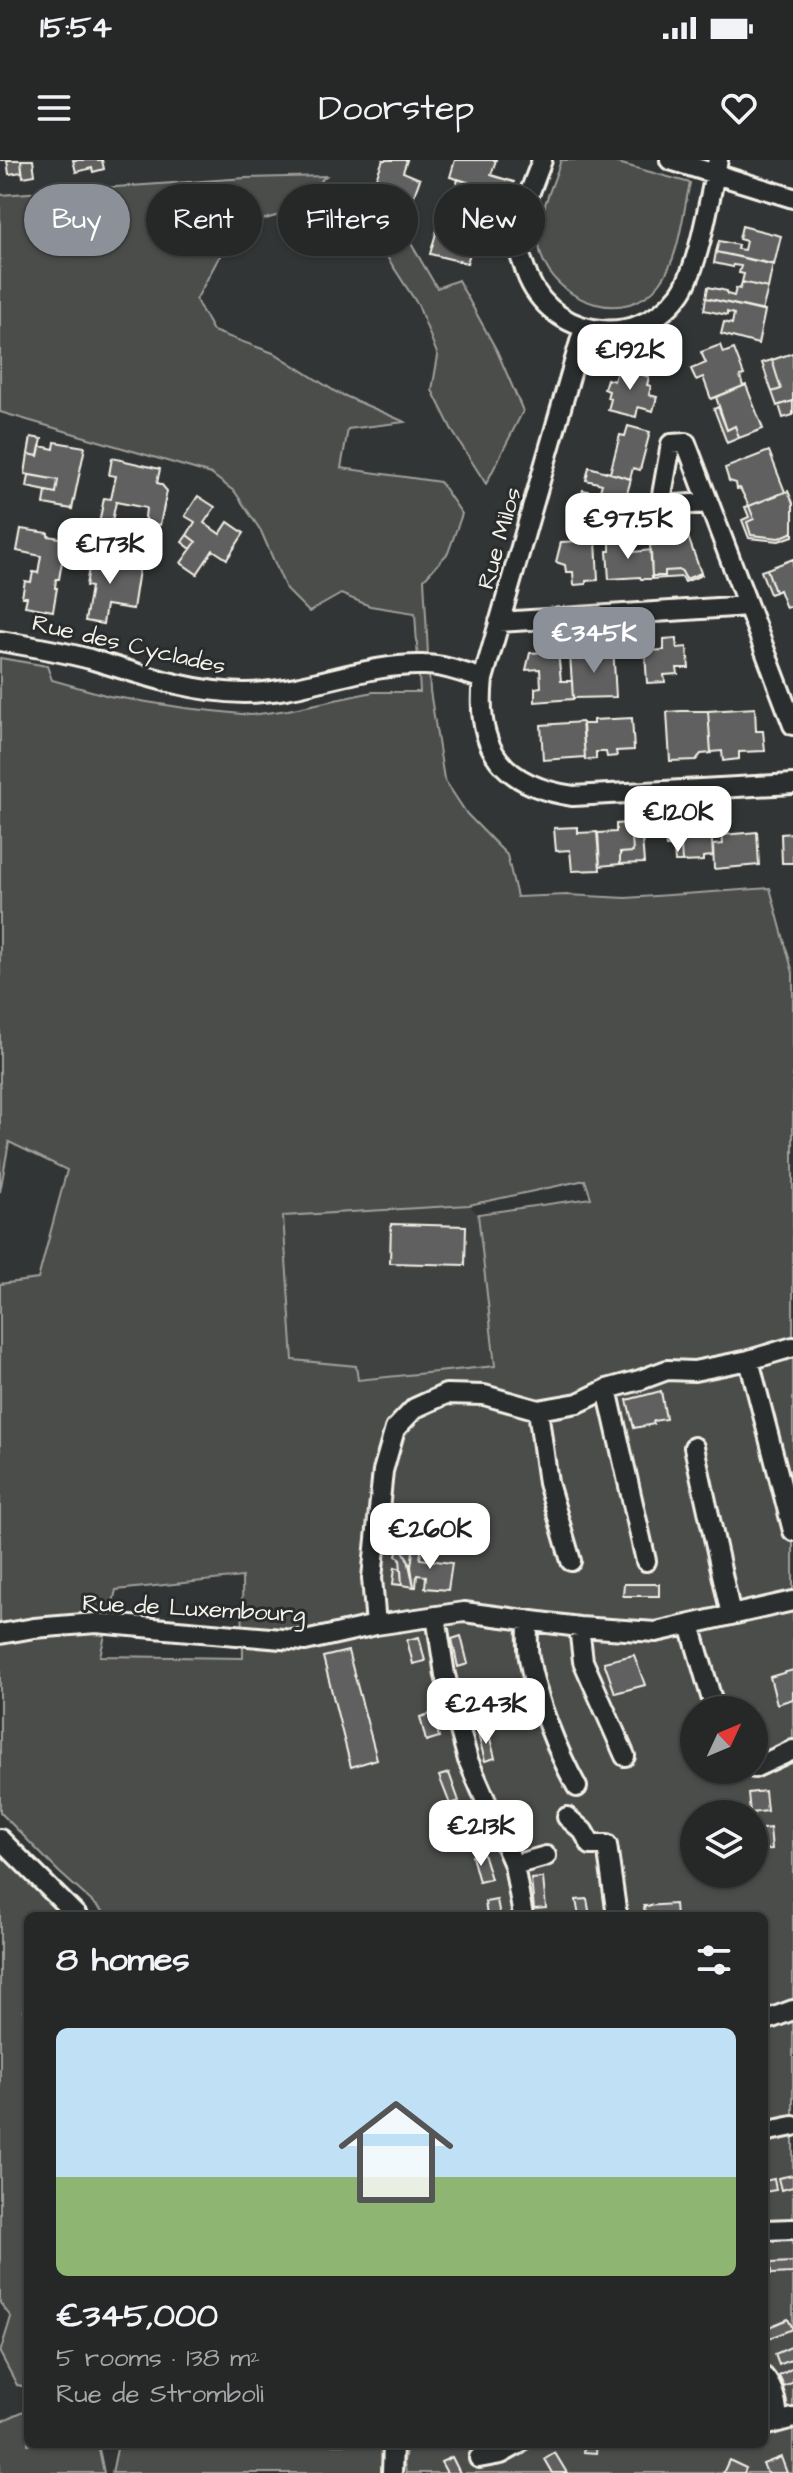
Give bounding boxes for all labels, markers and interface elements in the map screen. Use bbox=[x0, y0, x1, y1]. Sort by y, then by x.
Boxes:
text: 15:54 bbox=[40, 7, 112, 49]
text: Doorstep bbox=[319, 83, 474, 134]
icon: menu bbox=[32, 86, 76, 130]
icon: heart bbox=[717, 86, 761, 130]
chip: Buy bbox=[24, 184, 130, 256]
chip: Rent bbox=[146, 184, 262, 256]
chip: Filters bbox=[278, 184, 418, 256]
chip: New bbox=[434, 184, 545, 256]
pin: €192K bbox=[574, 324, 686, 392]
text: €192K bbox=[595, 332, 665, 368]
street label: Rue Milos bbox=[469, 483, 531, 593]
pin: €97.5K bbox=[563, 493, 693, 561]
text: €97.5K bbox=[583, 501, 673, 537]
pin: €173K bbox=[54, 518, 166, 586]
text: €173K bbox=[76, 526, 144, 562]
street label: Rue des Cyclades bbox=[28, 606, 229, 685]
pin: €345K bbox=[538, 607, 650, 675]
text: €345K bbox=[551, 615, 637, 651]
pin: €120K bbox=[622, 786, 734, 854]
text: €120K bbox=[642, 794, 714, 830]
pin: €260K bbox=[374, 1503, 486, 1571]
text: €260K bbox=[388, 1511, 472, 1547]
street label: Rue de Luxembourg bbox=[81, 1586, 306, 1633]
pin: €243K bbox=[430, 1678, 542, 1746]
text: €243K bbox=[445, 1686, 527, 1722]
north arrow bbox=[680, 1696, 768, 1784]
map controls bbox=[680, 1696, 768, 1888]
pin: €213K bbox=[425, 1800, 537, 1868]
button: layers bbox=[680, 1800, 768, 1888]
text: €213K bbox=[447, 1808, 515, 1844]
text: 8 homes bbox=[56, 1936, 190, 1984]
icon: filters bbox=[692, 1938, 736, 1982]
icon: home bbox=[324, 2080, 468, 2224]
text: €345,000 bbox=[56, 2292, 218, 2340]
text: 5 rooms · 138 m² bbox=[56, 2340, 260, 2376]
text: Rue de Stromboli bbox=[56, 2376, 264, 2412]

